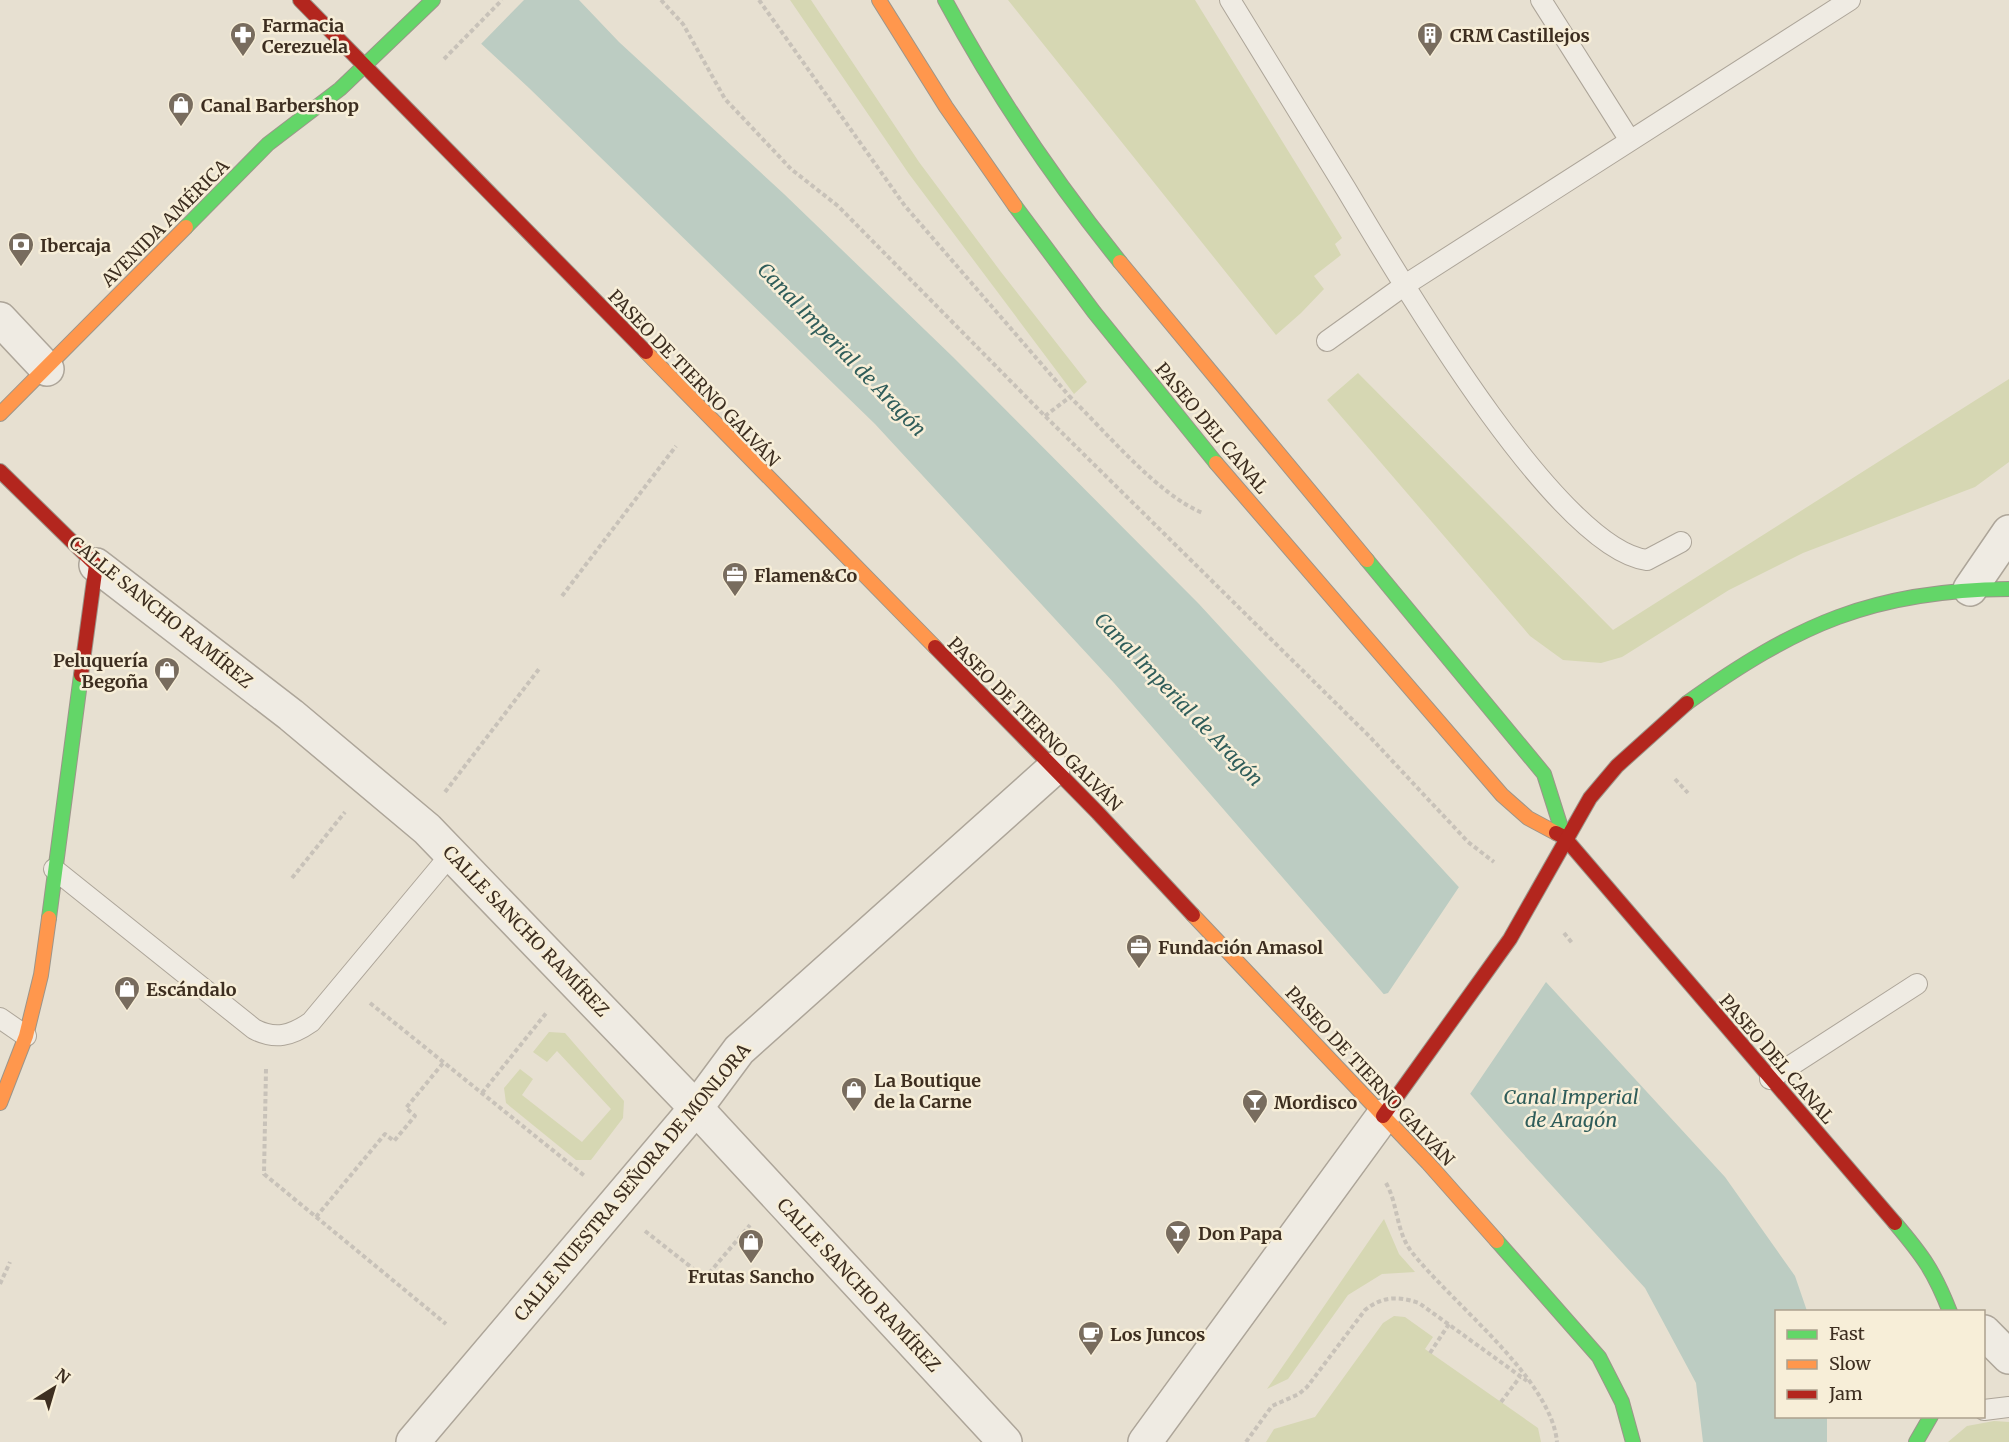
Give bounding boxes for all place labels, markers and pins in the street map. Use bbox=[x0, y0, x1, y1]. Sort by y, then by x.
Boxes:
place label: Farmacia Cerezuela bbox=[262, 14, 348, 58]
pharmacy icon: Farmacia Cerezuela bbox=[228, 20, 258, 58]
building icon: CRM Castillejos bbox=[1415, 20, 1445, 58]
place label: CRM Castillejos bbox=[1450, 24, 1590, 47]
shop icon: Canal Barbershop bbox=[166, 90, 196, 128]
place label: Canal Barbershop bbox=[201, 94, 359, 117]
bank icon: Ibercaja bbox=[6, 230, 36, 268]
place label: Ibercaja bbox=[40, 234, 111, 257]
office icon: Flamen&Co bbox=[720, 560, 750, 598]
place label: Flamen&Co bbox=[754, 564, 858, 587]
place label: Peluquería Begoña bbox=[53, 649, 148, 693]
shop icon: Peluquería Begoña bbox=[152, 655, 182, 693]
office icon: Fundación Amasol bbox=[1124, 932, 1154, 970]
place label: Fundación Amasol bbox=[1158, 936, 1323, 959]
shop icon: Escándalo bbox=[112, 974, 142, 1012]
place label: Escándalo bbox=[146, 978, 237, 1001]
place label: La Boutique de la Carne bbox=[874, 1069, 981, 1113]
shop icon: La Boutique de la Carne bbox=[839, 1075, 869, 1113]
bar icon: Mordisco bbox=[1240, 1087, 1270, 1125]
place label: Mordisco bbox=[1274, 1091, 1358, 1114]
bar icon: Don Papa bbox=[1163, 1218, 1193, 1256]
place label: Don Papa bbox=[1198, 1222, 1282, 1245]
shop icon: Frutas Sancho bbox=[736, 1227, 766, 1265]
place label: Frutas Sancho bbox=[688, 1265, 815, 1288]
cafe icon: Los Juncos bbox=[1076, 1319, 1106, 1357]
place label: Los Juncos bbox=[1110, 1323, 1205, 1346]

